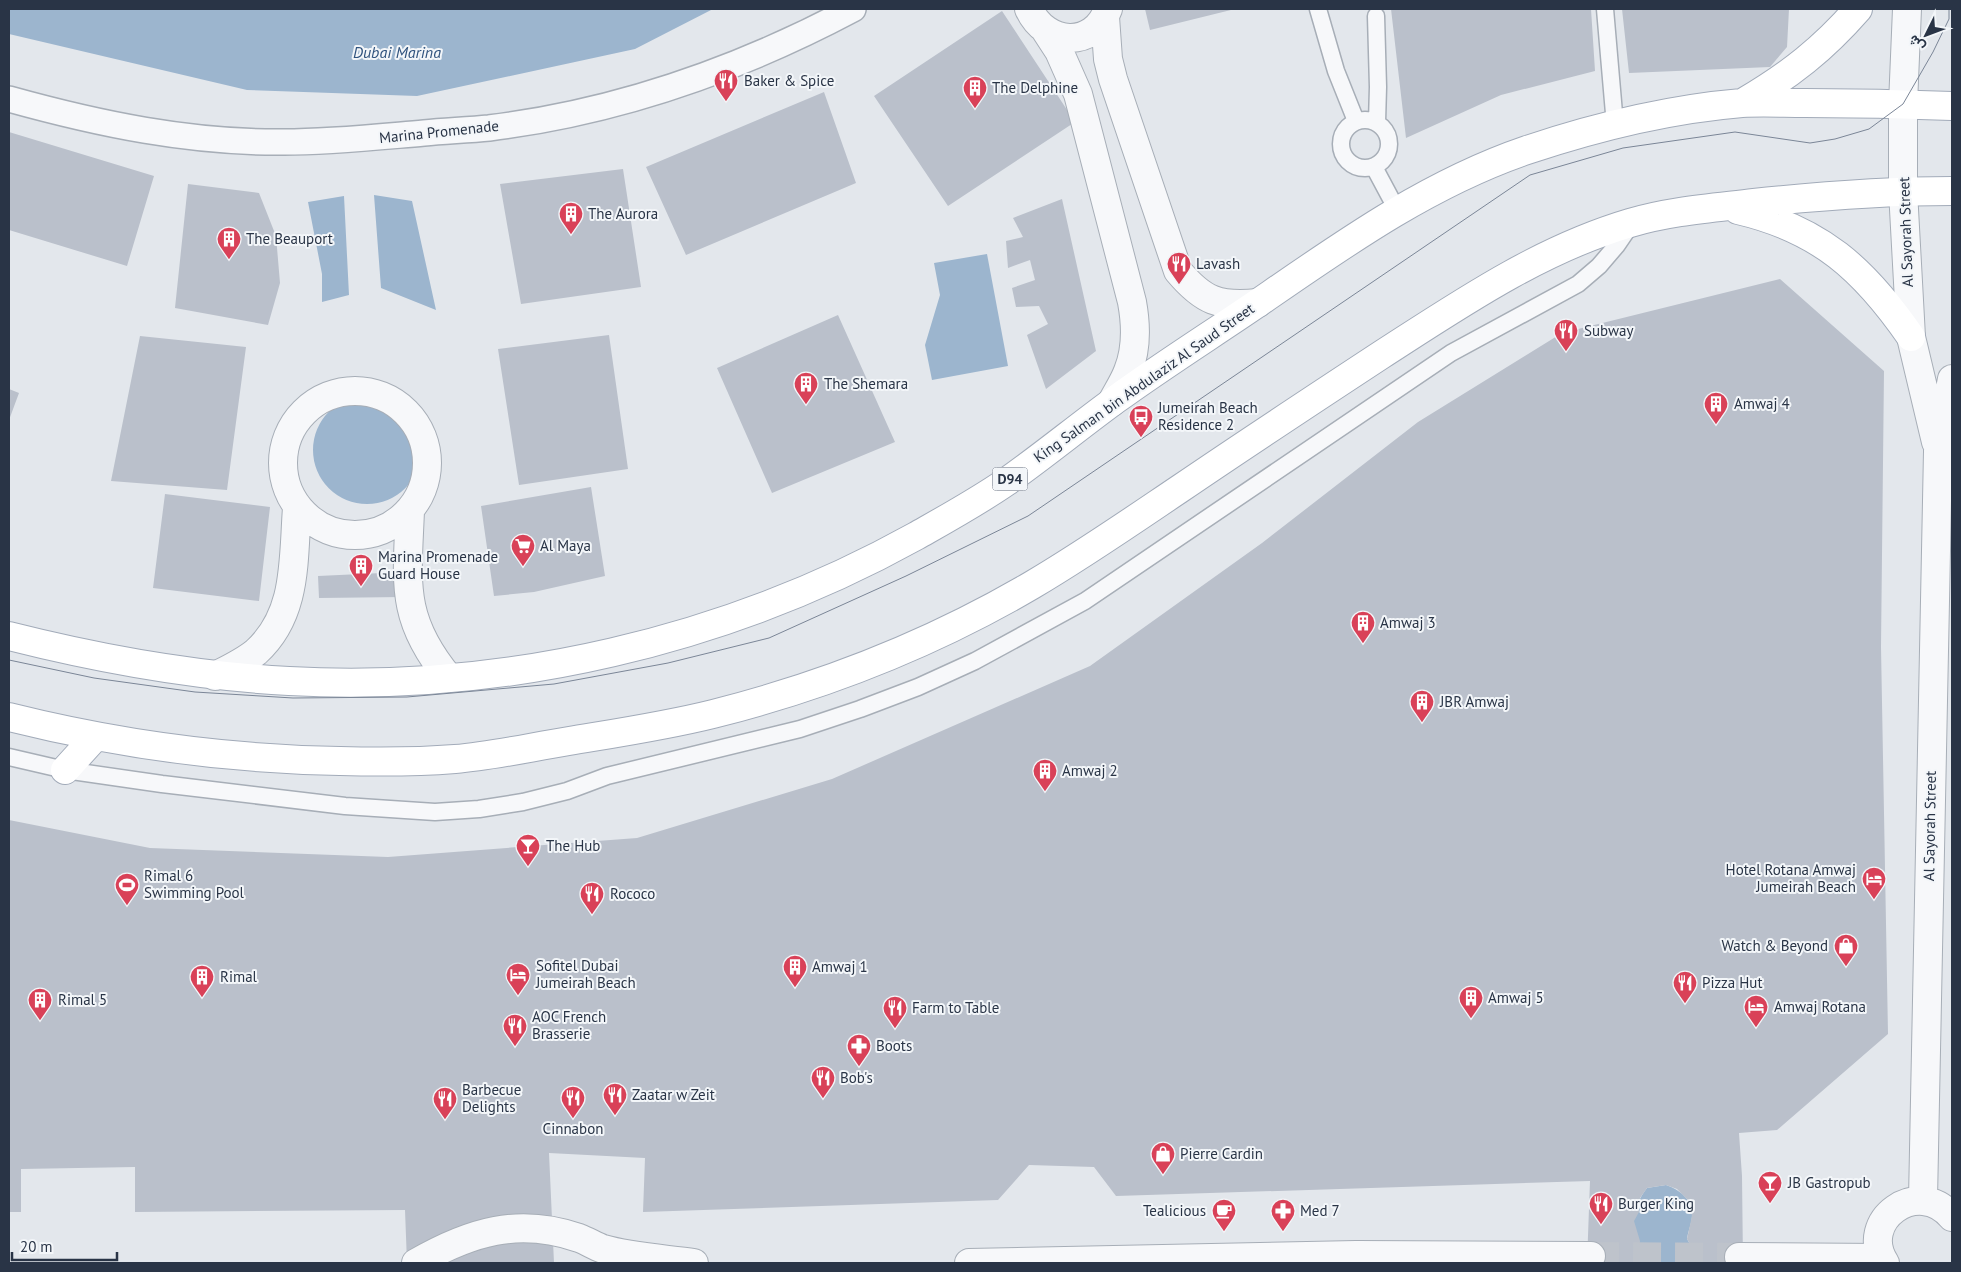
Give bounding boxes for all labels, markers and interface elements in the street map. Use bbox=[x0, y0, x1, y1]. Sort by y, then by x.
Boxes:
north arrow bbox=[1901, 10, 1951, 60]
text: ش bbox=[1904, 31, 1929, 56]
water label: Dubai Marina bbox=[353, 42, 441, 62]
restaurant icon: Baker & Spice bbox=[713, 68, 739, 102]
place label: Baker & Spice bbox=[744, 71, 834, 90]
building icon: The Delphine bbox=[962, 75, 988, 109]
place label: The Delphine bbox=[992, 78, 1078, 97]
street label: Marina Promenade bbox=[378, 116, 500, 147]
street label: Al Sayorah Street bbox=[1894, 176, 1917, 288]
building icon: The Aurora bbox=[558, 201, 584, 235]
place label: The Aurora bbox=[588, 204, 658, 223]
building icon: The Beauport bbox=[216, 226, 242, 260]
place label: The Beauport bbox=[246, 229, 333, 248]
restaurant icon: Lavash bbox=[1166, 251, 1192, 285]
place label: Lavash bbox=[1196, 254, 1240, 273]
street label: King Salman bin Abdulaziz Al Saud Street bbox=[1030, 299, 1258, 466]
restaurant icon: Subway bbox=[1553, 318, 1579, 352]
place label: Subway bbox=[1584, 321, 1633, 340]
building icon: The Shemara bbox=[793, 371, 819, 405]
place label: The Shemara bbox=[824, 374, 908, 393]
building icon: Amwaj 4 bbox=[1703, 391, 1729, 425]
place label: Amwaj 4 bbox=[1734, 394, 1790, 413]
place label: Jumeirah Beach Residence 2 bbox=[1157, 398, 1258, 434]
bus stop icon: Jumeirah Beach Residence 2 bbox=[1128, 404, 1154, 438]
road number: D94 bbox=[992, 468, 1028, 490]
supermarket icon: Al Maya bbox=[510, 533, 536, 567]
place label: Al Maya bbox=[540, 536, 591, 555]
place label: Marina Promenade Guard House bbox=[378, 547, 498, 583]
building icon: Marina Promenade Guard House bbox=[348, 553, 374, 587]
building icon: Amwaj 3 bbox=[1350, 610, 1376, 644]
place label: Amwaj 3 bbox=[1380, 613, 1436, 632]
building icon: JBR Amwaj bbox=[1409, 689, 1435, 723]
place label: JBR Amwaj bbox=[1439, 692, 1509, 711]
building icon: Amwaj 2 bbox=[1032, 758, 1058, 792]
place label: Amwaj 2 bbox=[1062, 761, 1118, 780]
street label: Al Sayorah Street bbox=[1919, 771, 1940, 881]
bar icon: The Hub bbox=[515, 833, 541, 867]
place label: The Hub bbox=[546, 836, 600, 855]
place label: Hotel Rotana Amwaj Jumeirah Beach bbox=[1726, 860, 1856, 896]
place label: Rimal 6 Swimming Pool bbox=[144, 866, 245, 902]
hotel icon: Hotel Rotana Amwaj Jumeirah Beach bbox=[1861, 866, 1887, 900]
sports icon: Rimal 6 Swimming Pool bbox=[114, 872, 140, 906]
restaurant icon: Rococo bbox=[579, 881, 605, 915]
place label: Rococo bbox=[610, 884, 655, 903]
shop icon: Watch & Beyond bbox=[1833, 933, 1859, 967]
place label: Watch & Beyond bbox=[1721, 936, 1828, 955]
building icon: Amwaj 1 bbox=[782, 954, 808, 988]
place label: Sofitel Dubai Jumeirah Beach bbox=[535, 956, 636, 992]
place label: Amwaj 1 bbox=[812, 957, 868, 976]
hotel icon: Sofitel Dubai Jumeirah Beach bbox=[505, 962, 531, 996]
building icon: Rimal bbox=[189, 964, 215, 998]
place label: Rimal bbox=[220, 967, 258, 986]
restaurant icon: Pizza Hut bbox=[1672, 970, 1698, 1004]
place label: Pizza Hut bbox=[1702, 973, 1763, 992]
building icon: Amwaj 5 bbox=[1458, 985, 1484, 1019]
building icon: Rimal 5 bbox=[27, 987, 53, 1021]
place label: Amwaj 5 bbox=[1488, 988, 1544, 1007]
place label: Rimal 5 bbox=[58, 990, 107, 1009]
hotel icon: Amwaj Rotana bbox=[1743, 994, 1769, 1028]
restaurant icon: Farm to Table bbox=[882, 995, 908, 1029]
place label: Amwaj Rotana bbox=[1774, 997, 1866, 1016]
place label: Farm to Table bbox=[912, 998, 999, 1017]
place label: AOC French Brasserie bbox=[532, 1007, 606, 1043]
restaurant icon: AOC French Brasserie bbox=[502, 1013, 528, 1047]
pharmacy icon: Boots bbox=[846, 1033, 872, 1067]
place label: Boots bbox=[876, 1036, 912, 1055]
restaurant icon: Bob's bbox=[810, 1065, 836, 1099]
place label: Bob's bbox=[840, 1068, 873, 1087]
place label: Barbecue Delights bbox=[462, 1080, 521, 1116]
restaurant icon: Zaatar w Zeit bbox=[602, 1082, 628, 1116]
restaurant icon: Cinnabon bbox=[560, 1085, 586, 1119]
place label: Zaatar w Zeit bbox=[632, 1085, 715, 1104]
restaurant icon: Barbecue Delights bbox=[432, 1086, 458, 1120]
place label: Cinnabon bbox=[543, 1119, 603, 1138]
shop icon: Pierre Cardin bbox=[1150, 1141, 1176, 1175]
place label: Pierre Cardin bbox=[1180, 1144, 1263, 1163]
bar icon: JB Gastropub bbox=[1757, 1170, 1783, 1204]
place label: JB Gastropub bbox=[1787, 1173, 1871, 1192]
restaurant icon: Burger King bbox=[1588, 1191, 1614, 1225]
place label: Burger King bbox=[1618, 1194, 1694, 1213]
cafe icon: Tealicious bbox=[1211, 1198, 1237, 1232]
pharmacy icon: Med 7 bbox=[1270, 1198, 1296, 1232]
place label: Tealicious bbox=[1143, 1201, 1206, 1220]
place label: Med 7 bbox=[1300, 1201, 1340, 1220]
scale bar bbox=[12, 1230, 118, 1262]
text: 20 m bbox=[20, 1237, 53, 1256]

